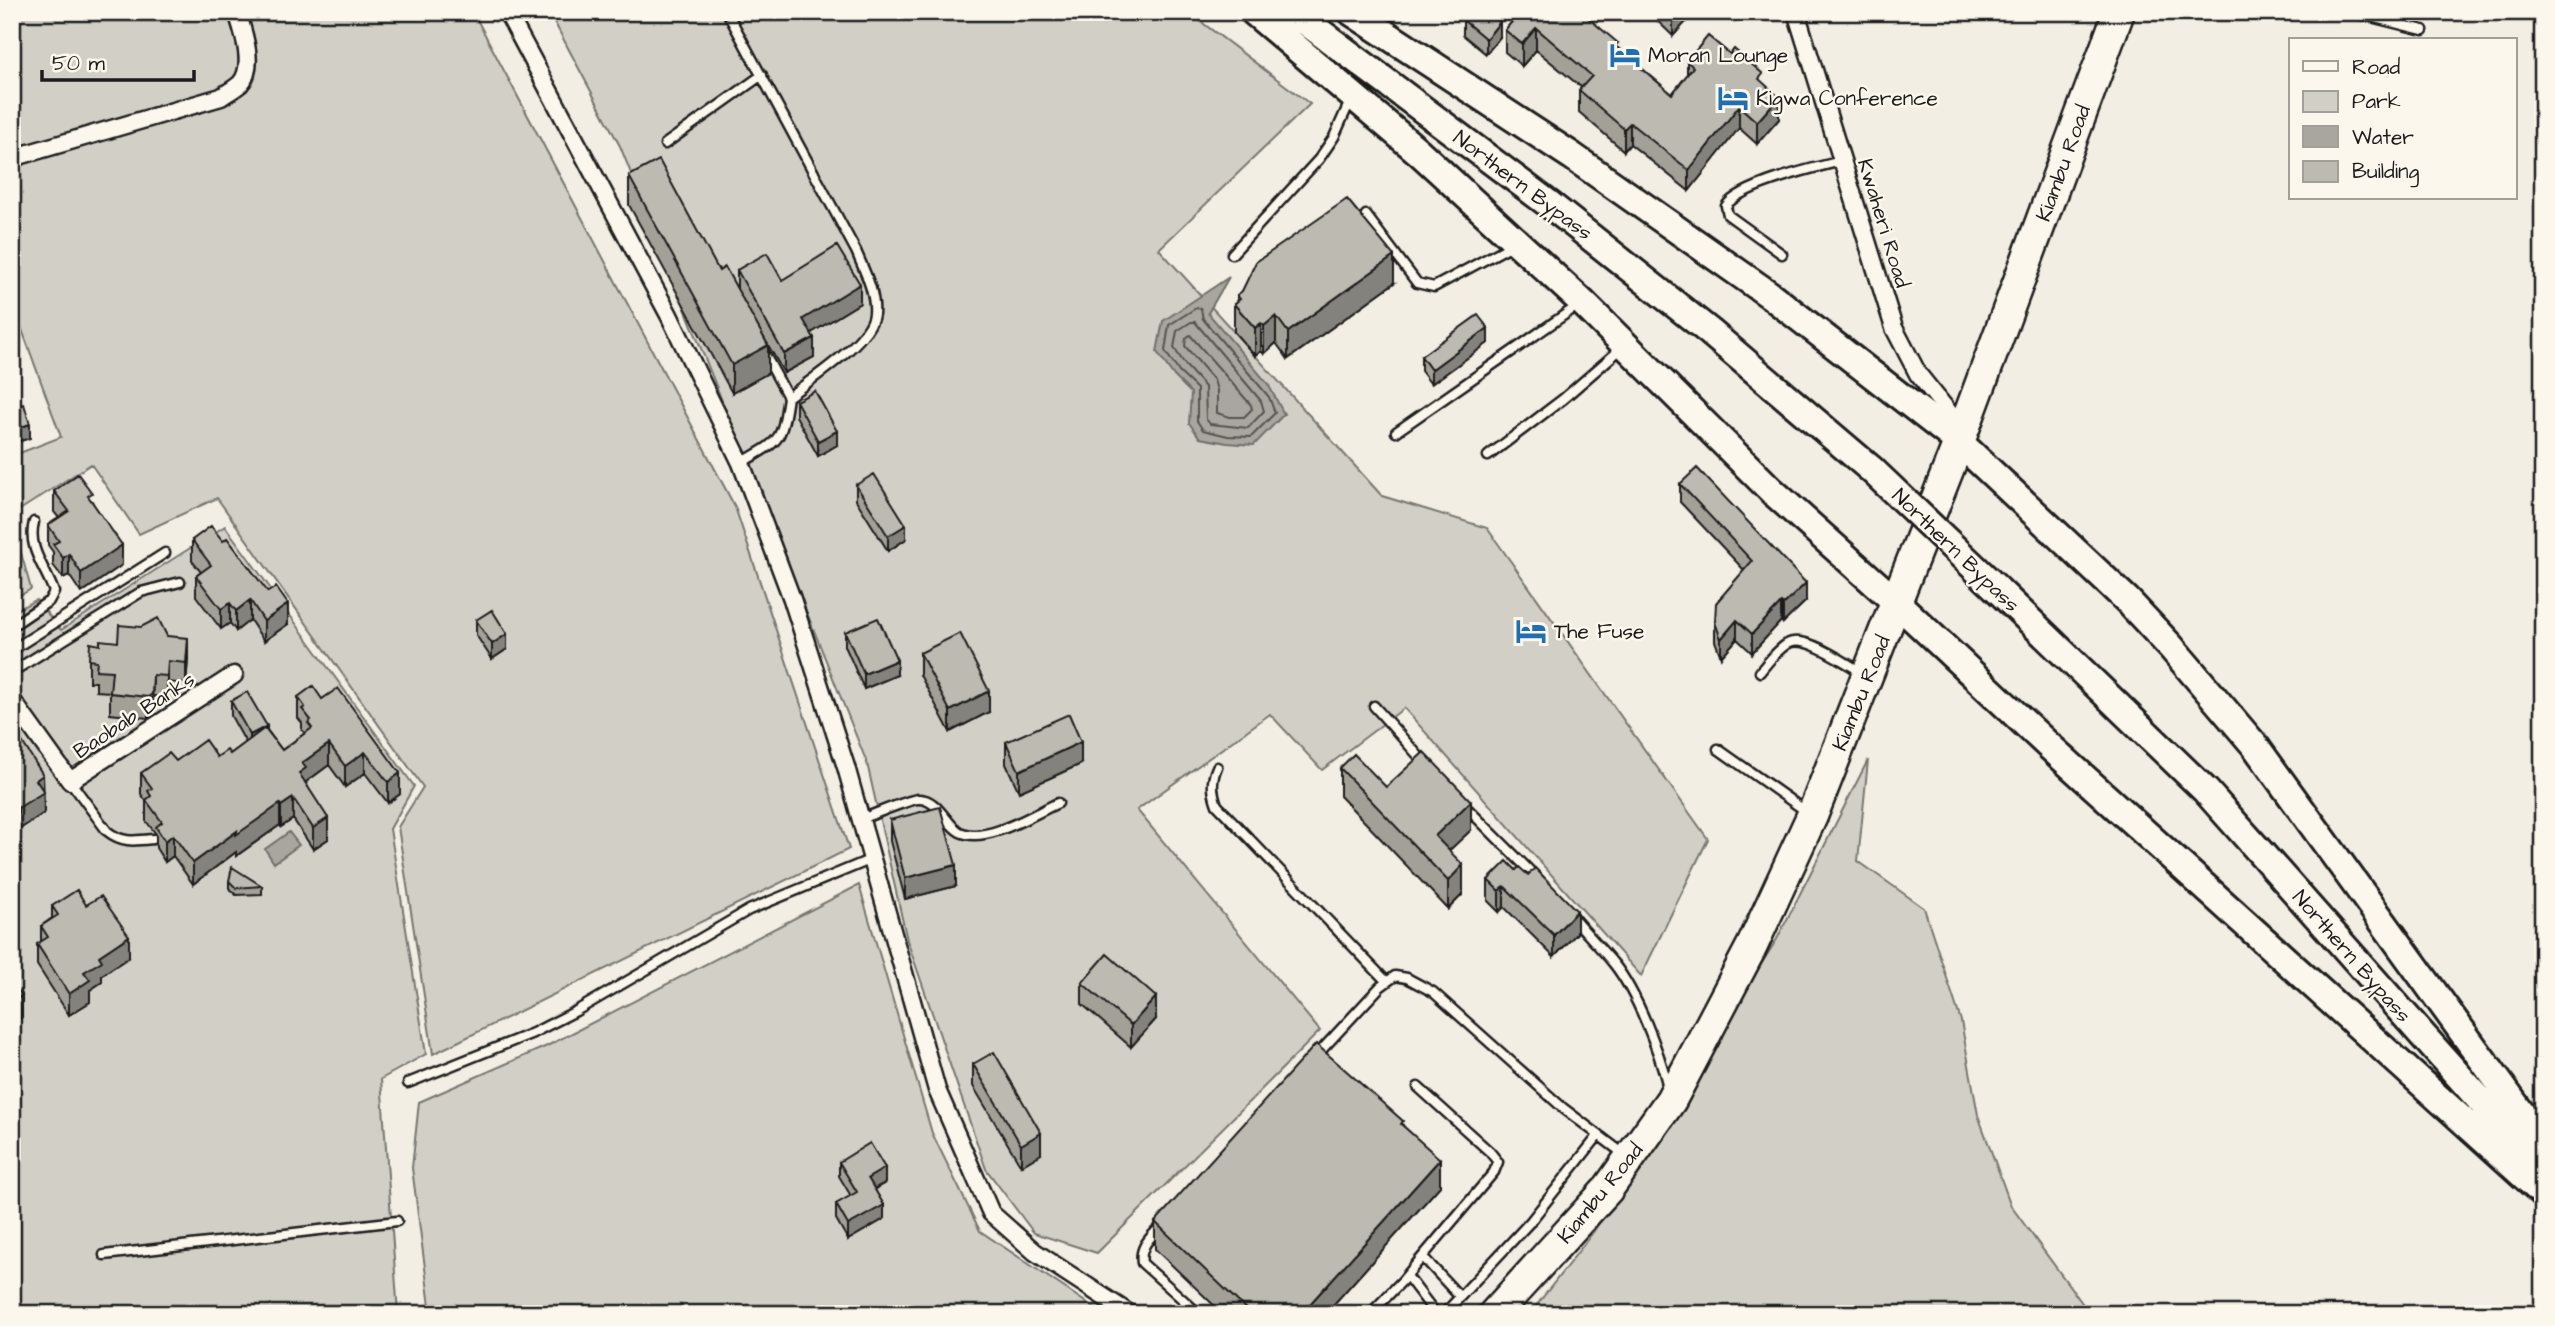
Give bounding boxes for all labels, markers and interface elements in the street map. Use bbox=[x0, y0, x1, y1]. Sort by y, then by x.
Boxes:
scale bar bbox=[42, 38, 194, 82]
hotel icon: Moran Lounge bbox=[1608, 38, 1642, 72]
legend bbox=[2289, 38, 2516, 200]
place label: Moran Lounge bbox=[1648, 41, 1788, 72]
text: 50 m bbox=[52, 49, 106, 78]
text: Road bbox=[2352, 53, 2400, 82]
hotel icon: Kigwa Conference bbox=[1716, 81, 1750, 115]
place label: Kigwa Conference bbox=[1756, 84, 1938, 115]
text: Park bbox=[2352, 87, 2401, 116]
street label: Kiambu Road bbox=[2029, 101, 2098, 225]
street label: Northern Bypass bbox=[1446, 123, 1598, 249]
text: Water bbox=[2352, 123, 2414, 152]
street label: Kwaheri Road bbox=[1850, 155, 1917, 291]
text: Building bbox=[2352, 157, 2420, 188]
street label: Northern Bypass bbox=[1884, 482, 2026, 620]
hotel icon: The Fuse bbox=[1514, 614, 1548, 648]
place label: The Fuse bbox=[1554, 617, 1644, 646]
street label: Kiambu Road bbox=[1825, 631, 1898, 755]
street label: Baobab Banks bbox=[68, 665, 201, 766]
street label: Northern Bypass bbox=[2284, 884, 2417, 1030]
street label: Kiambu Road bbox=[1551, 1137, 1650, 1250]

